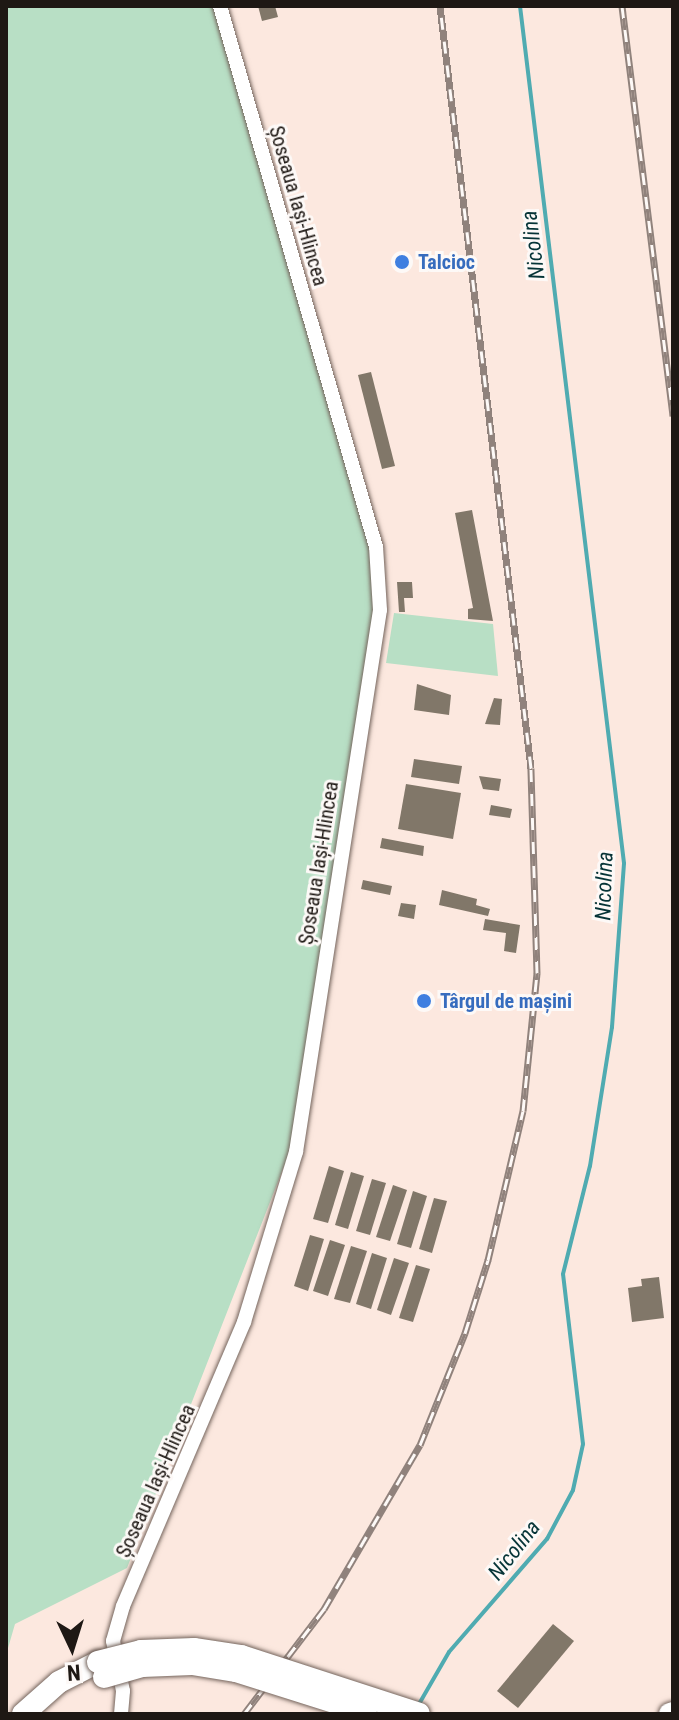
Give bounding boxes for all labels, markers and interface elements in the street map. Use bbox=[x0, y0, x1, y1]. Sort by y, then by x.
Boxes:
street label: Șoseaua Iași-Hlincea bbox=[264, 123, 332, 289]
water label: Nicolina bbox=[516, 209, 550, 281]
place label: Talcioc bbox=[418, 250, 475, 274]
marker: Talcioc bbox=[393, 253, 411, 271]
street label: Șoseaua Iași-Hlincea bbox=[294, 780, 344, 946]
water label: Nicolina bbox=[590, 851, 618, 921]
place label: Târgul de mașini bbox=[440, 989, 572, 1013]
marker: Târgul de mașini bbox=[415, 992, 433, 1010]
street label: Șoseaua Iași-Hlincea bbox=[111, 1401, 201, 1561]
water label: Nicolina bbox=[482, 1515, 546, 1585]
north arrow bbox=[32, 1608, 112, 1688]
text: N bbox=[66, 1659, 81, 1685]

